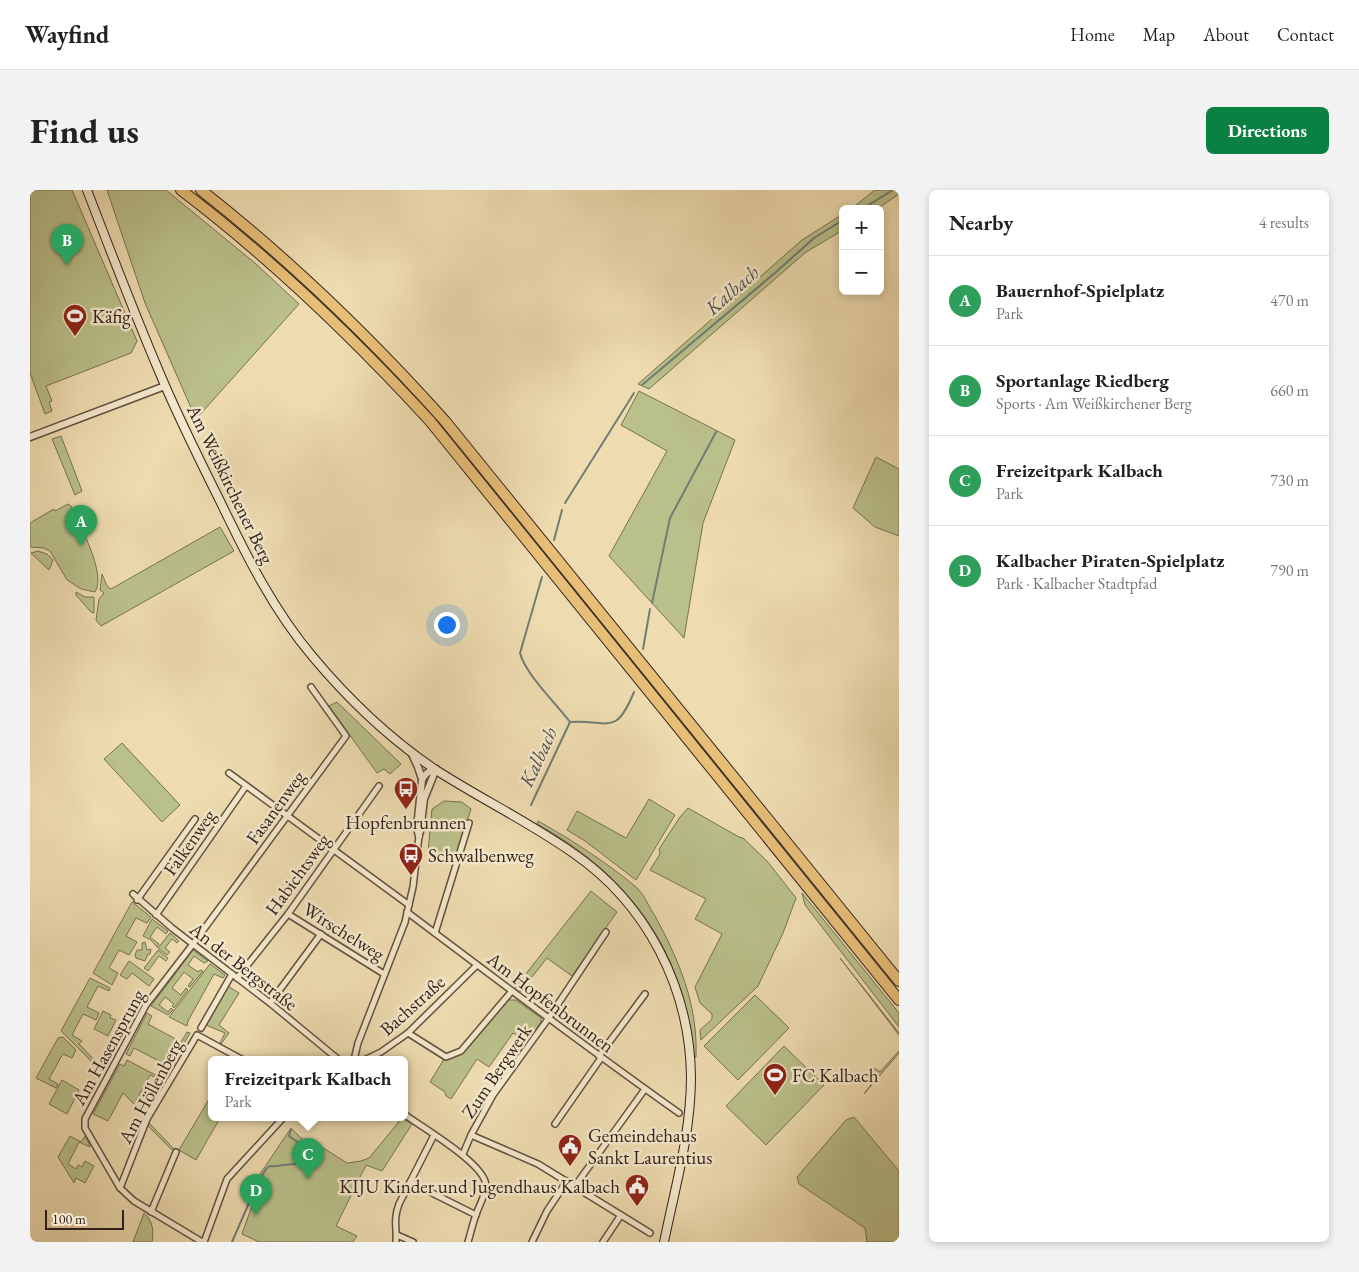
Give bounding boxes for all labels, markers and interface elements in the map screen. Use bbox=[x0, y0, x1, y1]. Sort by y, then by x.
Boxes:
text: Wayfind bbox=[25, 19, 109, 50]
text: Home bbox=[1070, 23, 1115, 46]
text: Map bbox=[1143, 23, 1175, 46]
text: About bbox=[1203, 23, 1249, 46]
text: Contact bbox=[1277, 23, 1334, 46]
button: Directions bbox=[1206, 107, 1329, 154]
text: Find us bbox=[30, 108, 139, 153]
map controls bbox=[839, 205, 884, 295]
button: + bbox=[839, 205, 884, 250]
text: Nearby bbox=[949, 209, 1013, 236]
text: 4 results bbox=[1259, 212, 1309, 233]
pin: B bbox=[51, 224, 83, 265]
button: − bbox=[839, 250, 884, 295]
water label: Kalbach bbox=[699, 259, 765, 321]
text: Bauernhof-Spielplatz bbox=[996, 278, 1164, 303]
text: A bbox=[959, 290, 971, 311]
text: 470 m bbox=[1270, 290, 1309, 311]
sports icon: Käfig bbox=[62, 303, 88, 337]
text: Park bbox=[996, 303, 1023, 324]
place label: Käfig bbox=[92, 304, 131, 329]
text: Sportanlage Riedberg bbox=[996, 368, 1169, 393]
text: B bbox=[960, 380, 970, 401]
text: 660 m bbox=[1270, 380, 1309, 401]
text: Sports · Am Weißkirchener Berg bbox=[996, 393, 1192, 414]
street label: Am Weißkirchener Berg bbox=[181, 399, 280, 569]
text: Freizeitpark Kalbach bbox=[996, 458, 1163, 483]
text: C bbox=[959, 470, 971, 491]
text: 730 m bbox=[1270, 470, 1309, 491]
text: Park bbox=[996, 483, 1023, 504]
pin: A bbox=[65, 505, 97, 546]
text: Kalbacher Piraten-Spielplatz bbox=[996, 548, 1225, 573]
text: D bbox=[959, 560, 971, 581]
text: 790 m bbox=[1270, 560, 1309, 581]
text: Park · Kalbacher Stadtpfad bbox=[996, 573, 1157, 594]
your location bbox=[434, 612, 460, 638]
water label: Kalbach bbox=[512, 723, 563, 792]
street label: Fasanenweg bbox=[240, 765, 311, 849]
bus stop icon: Hopfenbrunnen bbox=[393, 776, 419, 810]
street label: Falkenweg bbox=[158, 804, 222, 880]
place label: Hopfenbrunnen bbox=[345, 810, 467, 835]
street label: Habichtsweg bbox=[259, 828, 336, 920]
bus stop icon: Schwalbenweg bbox=[398, 842, 424, 876]
place label: Schwalbenweg bbox=[428, 843, 534, 868]
street label: Wirschelweg bbox=[298, 896, 390, 967]
street label: An der Bergstraße bbox=[184, 916, 303, 1016]
street label: Am Hopfenbrunnen bbox=[481, 946, 619, 1058]
street label: Bachstraße bbox=[375, 970, 450, 1041]
street label: Am Hasensprung bbox=[66, 984, 151, 1111]
street label: Zum Bergwerk bbox=[456, 1018, 538, 1123]
street label: Am Höllenberg bbox=[112, 1034, 189, 1149]
popup bbox=[208, 1056, 408, 1121]
sports icon: FC Kalbach bbox=[762, 1062, 788, 1096]
place label: FC Kalbach bbox=[792, 1063, 879, 1088]
text: Freizeitpark Kalbach bbox=[225, 1066, 391, 1091]
text: Park bbox=[225, 1091, 252, 1112]
place label: Gemeindehaus Sankt Laurentius bbox=[588, 1123, 712, 1170]
public building icon: Gemeindehaus Sankt Laurentius bbox=[557, 1133, 583, 1167]
pin: C bbox=[292, 1138, 324, 1179]
public building icon: KIJU Kinder und Jugendhaus Kalbach bbox=[624, 1173, 650, 1207]
pin: D bbox=[240, 1174, 272, 1215]
place label: KIJU Kinder und Jugendhaus Kalbach bbox=[339, 1174, 620, 1199]
scale bar bbox=[45, 1207, 124, 1230]
text: 100 m bbox=[52, 1210, 86, 1228]

